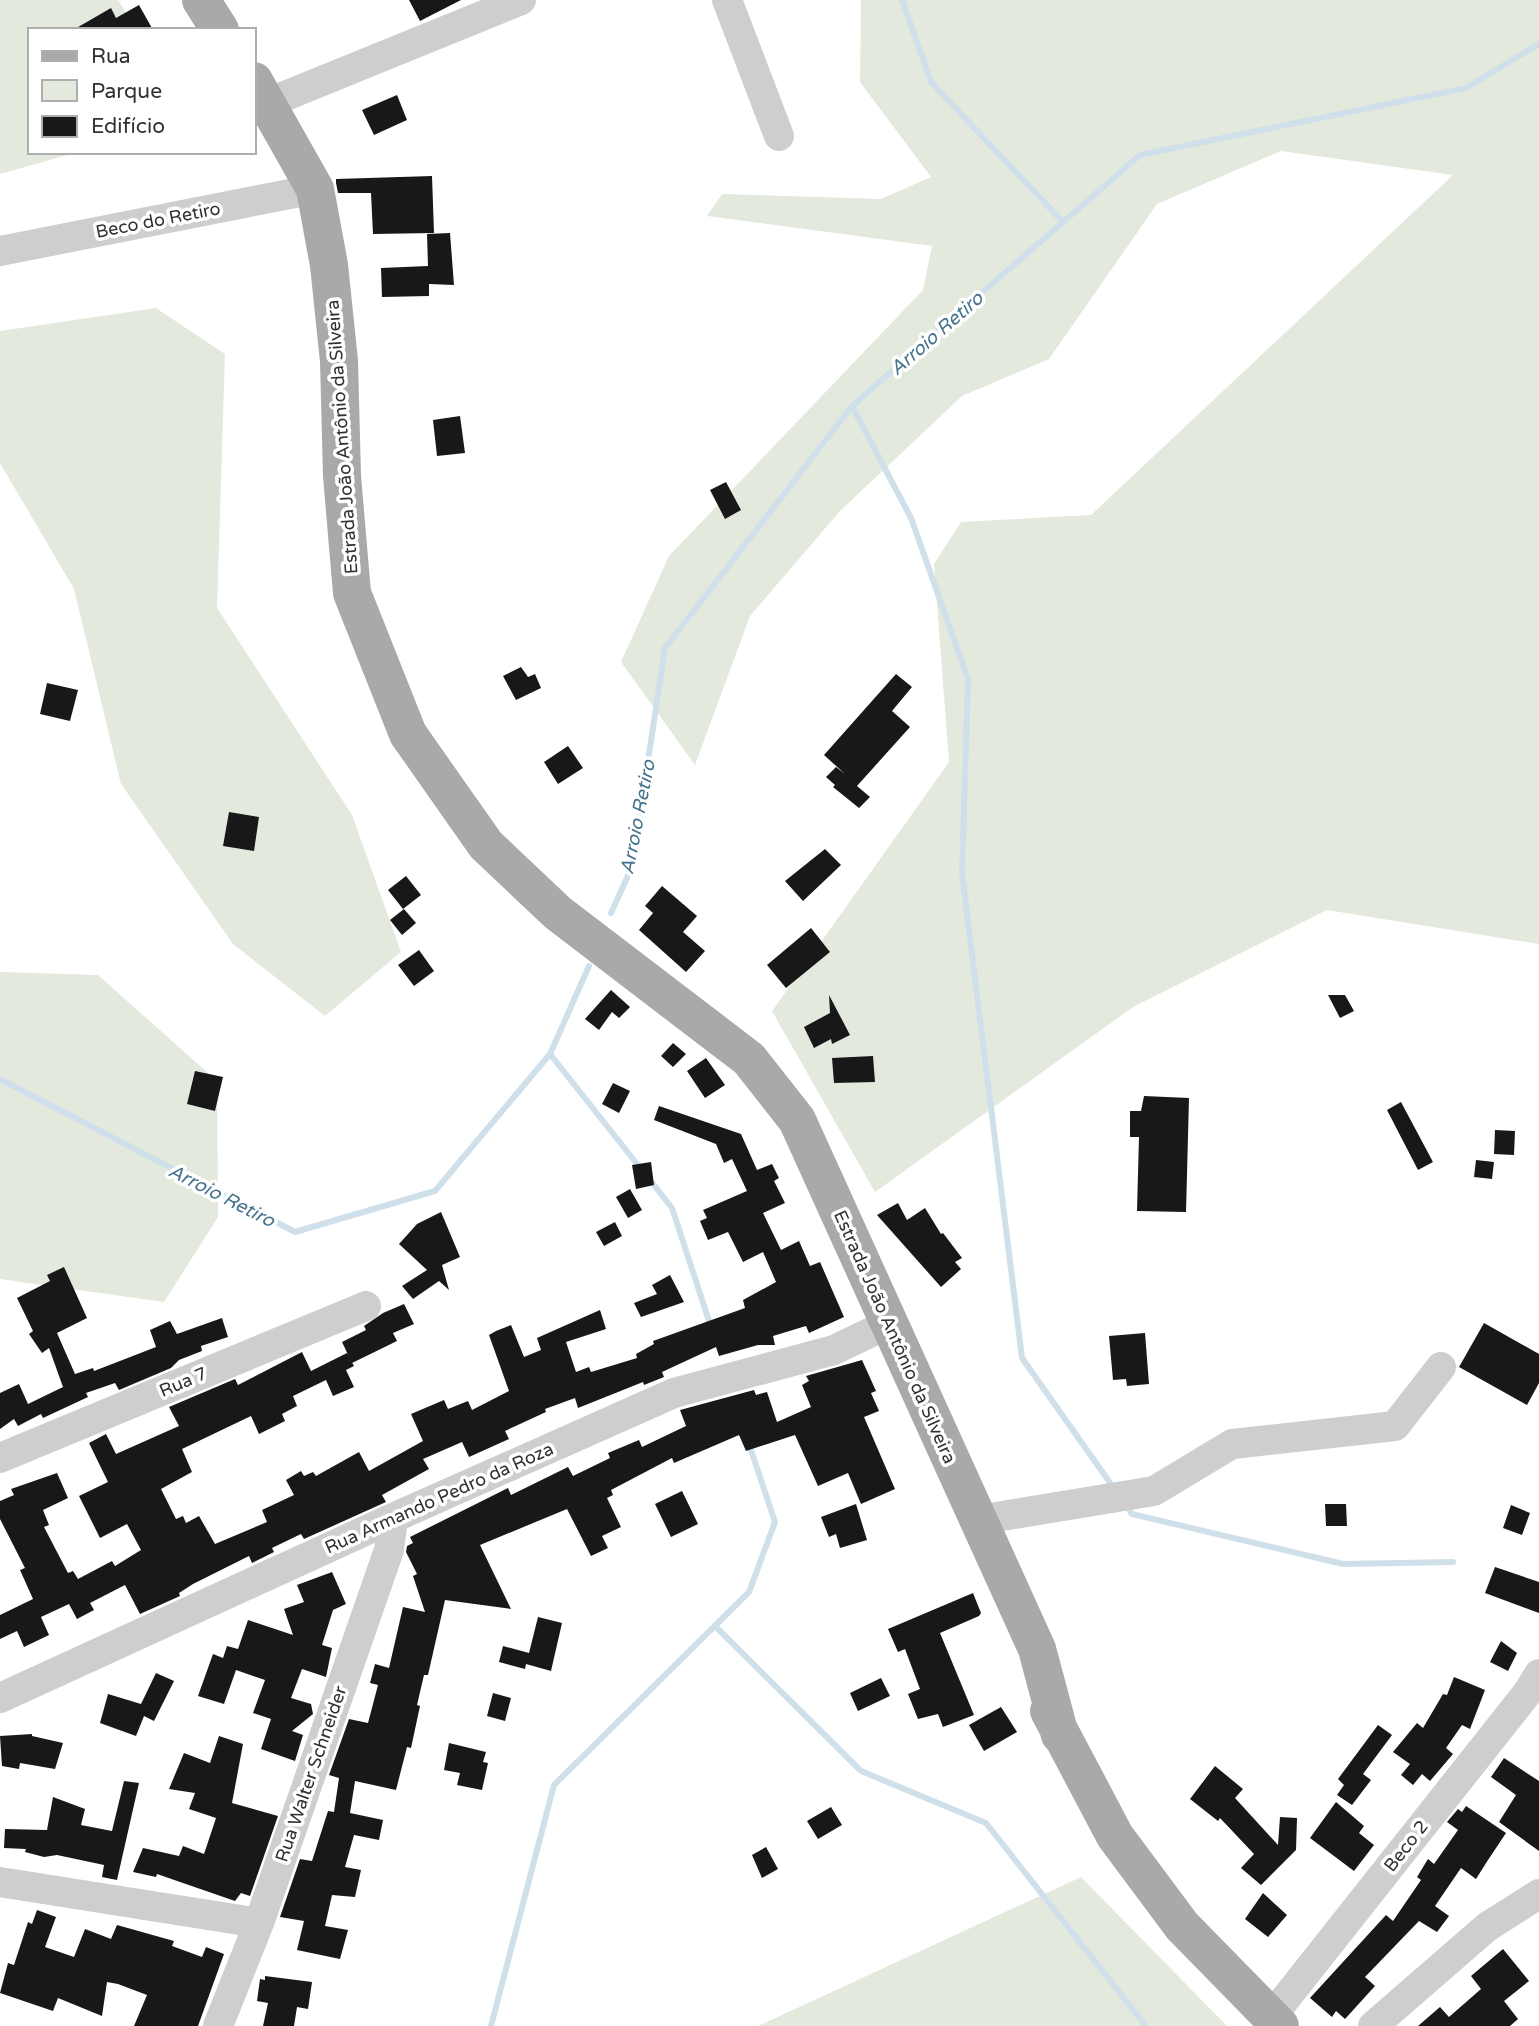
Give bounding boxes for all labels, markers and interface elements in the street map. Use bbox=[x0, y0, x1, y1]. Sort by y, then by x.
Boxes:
legend bbox=[28, 28, 256, 154]
text: Rua bbox=[91, 44, 131, 69]
text: Parque bbox=[91, 79, 162, 104]
text: Edifício bbox=[91, 114, 165, 139]
street label: Beco do Retiro bbox=[94, 197, 222, 243]
water label: Arroio Retiro bbox=[886, 286, 989, 380]
street label: Estrada João Antônio da Silveira bbox=[321, 299, 363, 575]
water label: Arroio Retiro bbox=[616, 757, 660, 876]
water label: Arroio Retiro bbox=[165, 1160, 279, 1233]
street label: Estrada João Antônio da Silveira bbox=[829, 1207, 961, 1467]
street label: Rua 7 bbox=[156, 1362, 210, 1402]
street label: Rua Armando Pedro da Roza bbox=[321, 1438, 557, 1558]
street label: Rua Walter Schneider bbox=[271, 1683, 352, 1865]
street label: Beco 2 bbox=[1379, 1816, 1433, 1876]

